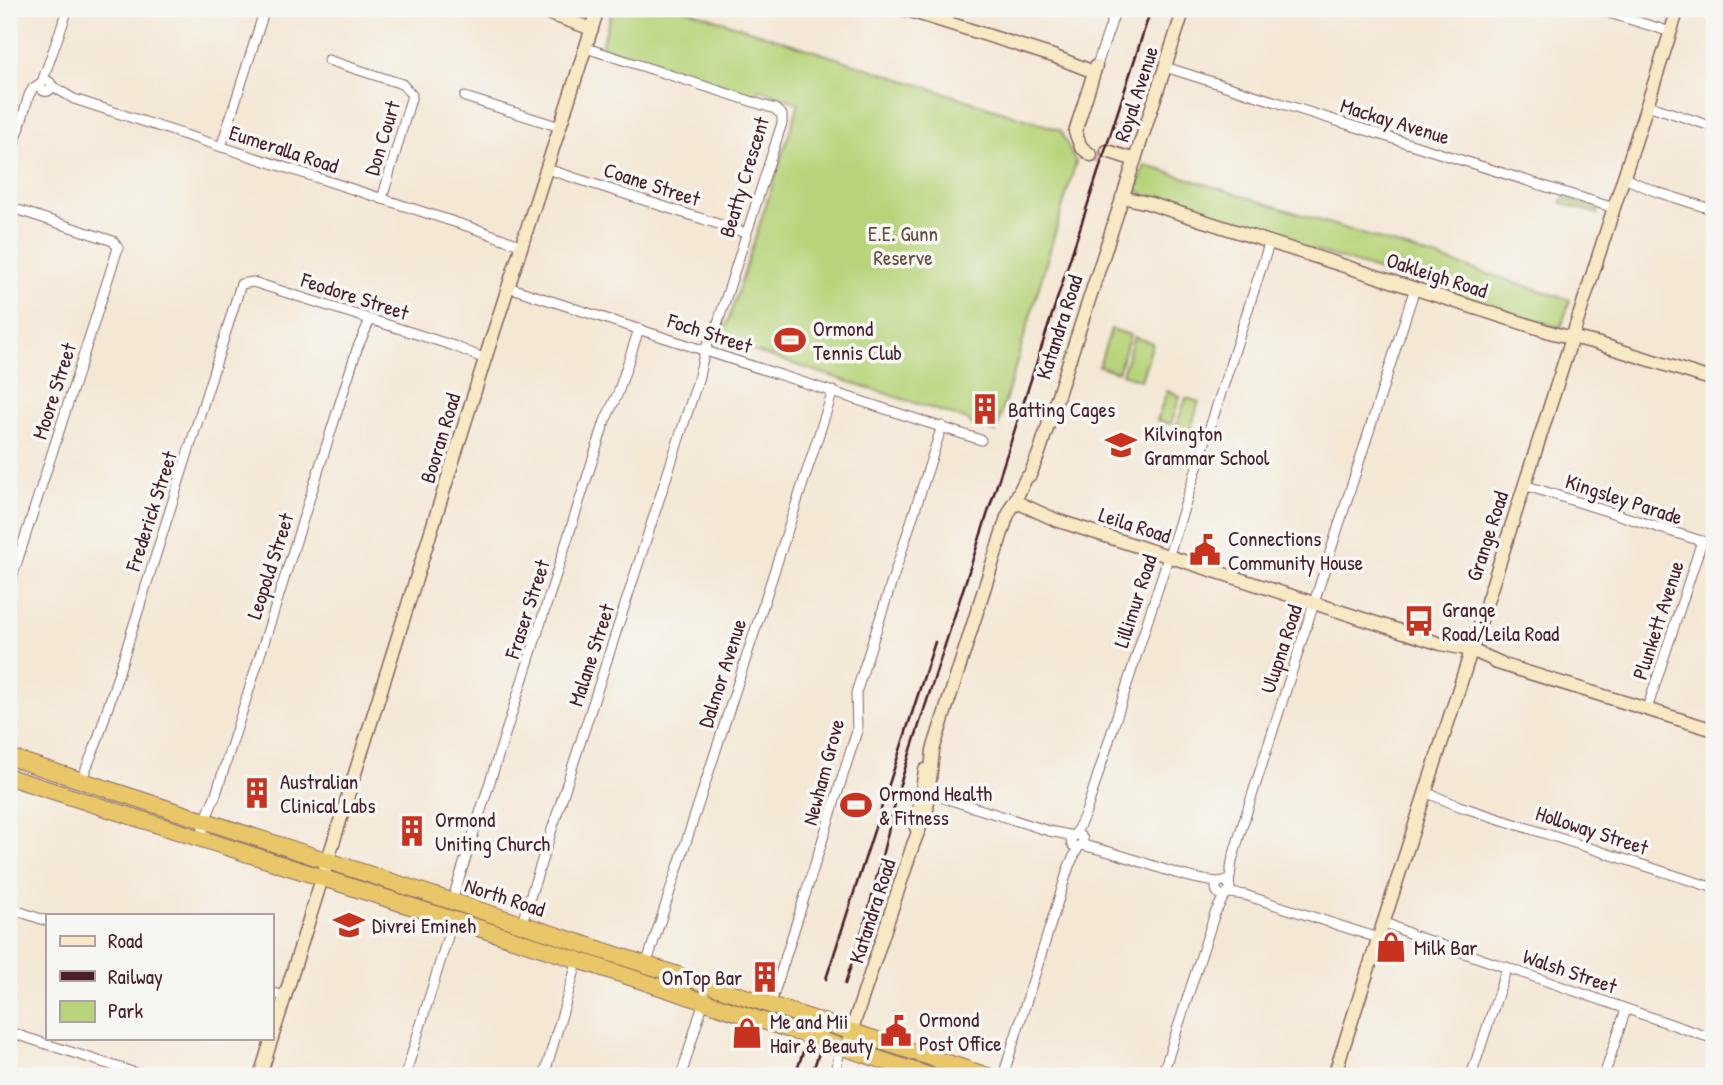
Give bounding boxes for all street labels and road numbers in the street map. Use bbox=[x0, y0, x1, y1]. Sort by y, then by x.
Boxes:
street label: Royal Avenue bbox=[1107, 43, 1165, 145]
street label: Mackay Avenue bbox=[1337, 91, 1453, 151]
street label: Don Court bbox=[357, 96, 407, 179]
street label: Beatty Crescent bbox=[712, 112, 776, 241]
street label: Eumeralla Road bbox=[226, 118, 342, 180]
street label: Coane Street bbox=[600, 155, 705, 213]
street label: Oakleigh Road bbox=[1383, 245, 1491, 305]
street label: Feodore Street bbox=[297, 265, 413, 327]
street label: Katandra Road bbox=[1029, 271, 1089, 383]
street label: Foch Street bbox=[663, 305, 757, 360]
street label: Moore Street bbox=[25, 338, 83, 443]
street label: Booran Road bbox=[413, 389, 467, 487]
street label: Frederick Street bbox=[118, 447, 184, 576]
street label: Kingsley Parade bbox=[1562, 466, 1686, 532]
street label: Grange Road bbox=[1459, 487, 1515, 585]
street label: Leila Road bbox=[1095, 500, 1175, 550]
street label: Leopold Street bbox=[239, 509, 301, 623]
street label: Lillimur Road bbox=[1106, 551, 1164, 651]
street label: Fraser Street bbox=[497, 555, 557, 663]
street label: Plunkett Avenue bbox=[1625, 557, 1691, 683]
street label: Malane Street bbox=[561, 599, 621, 710]
street label: Ulupna Road bbox=[1253, 601, 1309, 697]
street label: Dalmor Avenue bbox=[691, 615, 753, 731]
street label: Newham Grove bbox=[795, 716, 851, 828]
street label: Holloway Street bbox=[1532, 798, 1653, 862]
street label: Katandra Road bbox=[842, 855, 902, 967]
street label: North Road bbox=[461, 870, 549, 924]
street label: Walsh Street bbox=[1519, 941, 1621, 1001]

